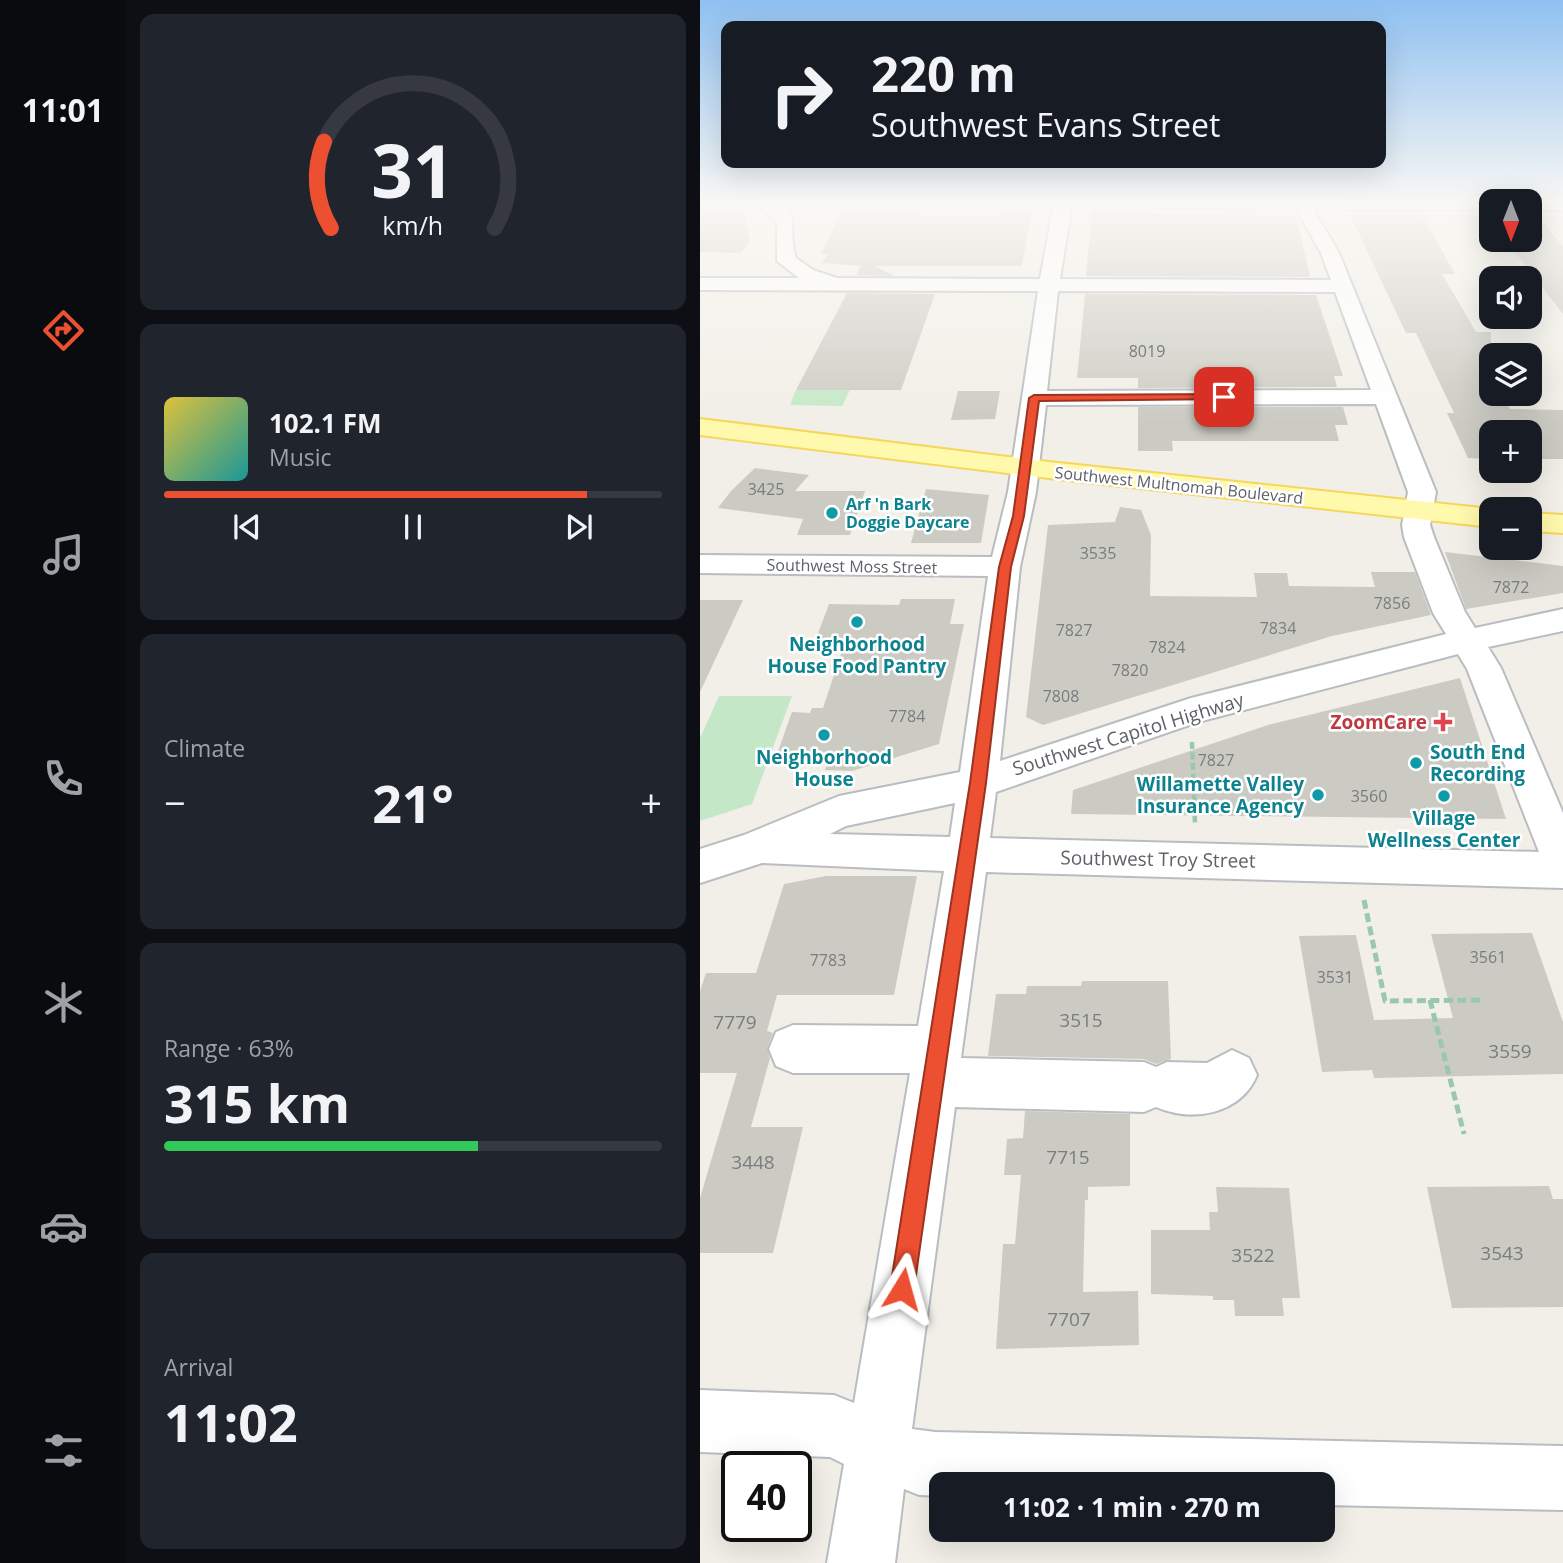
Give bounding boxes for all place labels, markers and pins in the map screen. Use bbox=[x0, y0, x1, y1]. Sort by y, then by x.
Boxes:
pin bbox=[1194, 367, 1254, 427]
place label: Arf 'n Bark Doggie Daycare bbox=[846, 493, 970, 533]
marker: Arf 'n Bark Doggie Daycare bbox=[824, 505, 840, 521]
marker: Neighborhood House Food Pantry bbox=[849, 614, 865, 630]
place label: Neighborhood House Food Pantry bbox=[768, 631, 947, 679]
place label: ZoomCare bbox=[1330, 709, 1427, 735]
marker: ZoomCare bbox=[1433, 712, 1453, 732]
marker: Neighborhood House bbox=[816, 727, 832, 743]
place label: South End Recording bbox=[1430, 739, 1526, 787]
place label: Neighborhood House bbox=[756, 744, 892, 792]
marker: South End Recording bbox=[1408, 755, 1424, 771]
place label: Willamette Valley Insurance Agency bbox=[1137, 771, 1304, 819]
marker: Willamette Valley Insurance Agency bbox=[1310, 787, 1326, 803]
marker: Village Wellness Center bbox=[1436, 788, 1452, 804]
place label: Village Wellness Center bbox=[1368, 805, 1521, 853]

